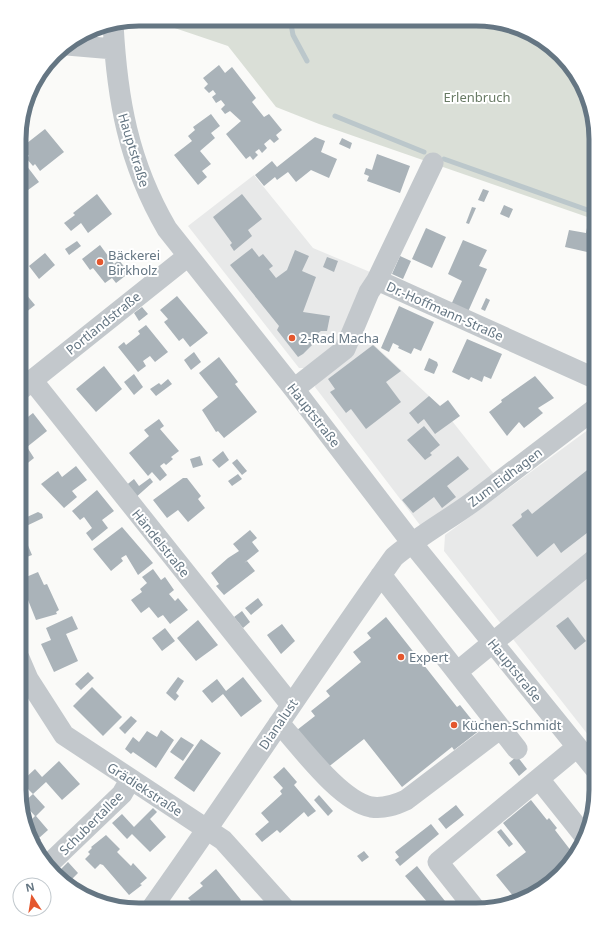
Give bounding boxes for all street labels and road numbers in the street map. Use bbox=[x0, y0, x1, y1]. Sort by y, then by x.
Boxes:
street label: Hauptstraße bbox=[114, 111, 154, 189]
street label: Dr.-Hoffmann-Straße bbox=[384, 277, 506, 345]
street label: Portlandstraße bbox=[62, 287, 144, 359]
street label: Hauptstraße bbox=[283, 379, 345, 451]
street label: Zum Eidhagen bbox=[464, 443, 546, 511]
street label: Händelstraße bbox=[128, 505, 194, 581]
street label: Hauptstraße bbox=[484, 635, 546, 705]
street label: Dianalust bbox=[254, 695, 302, 753]
street label: Grädiekstraße bbox=[104, 758, 186, 820]
street label: Schubertallee bbox=[55, 787, 127, 859]

